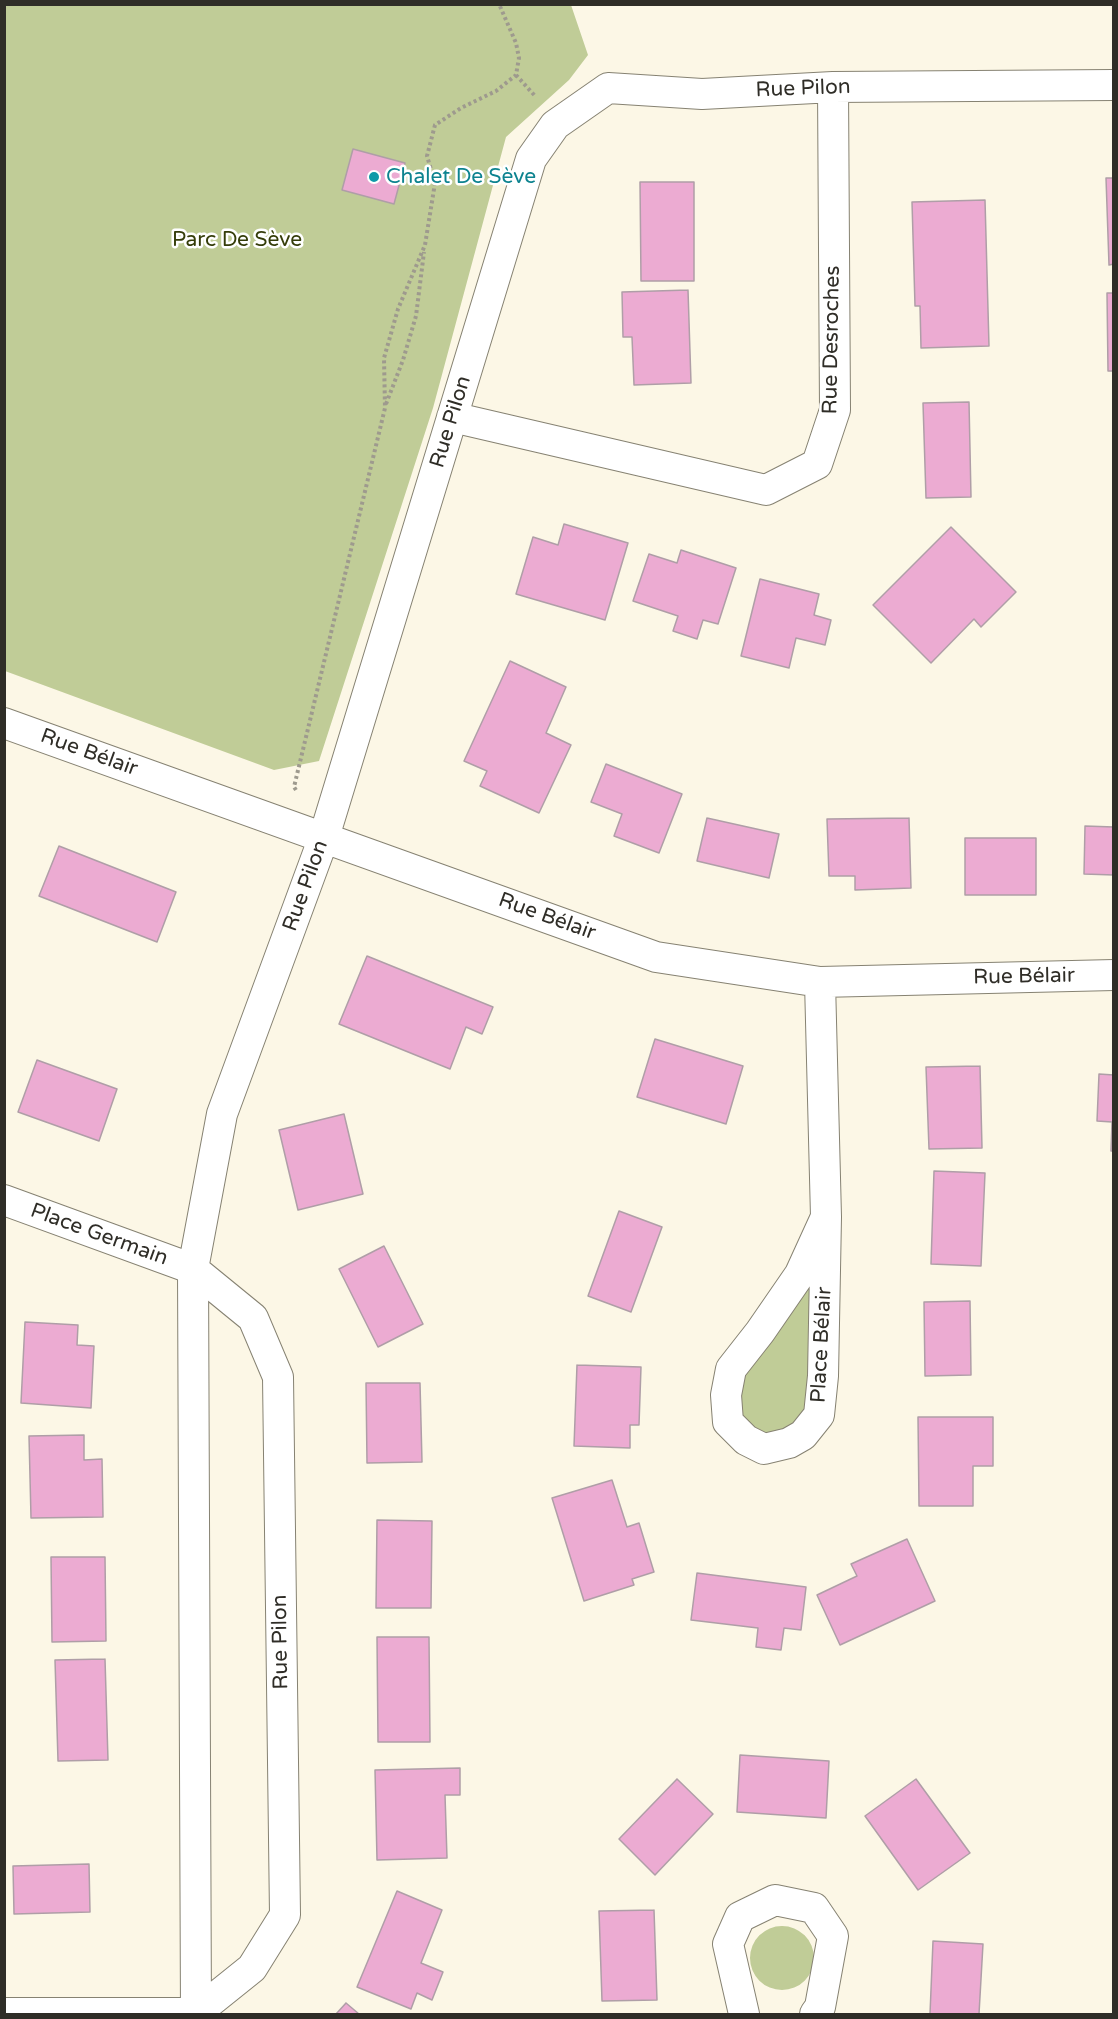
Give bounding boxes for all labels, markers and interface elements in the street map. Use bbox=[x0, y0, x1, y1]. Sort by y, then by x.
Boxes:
street label: Rue Pilon bbox=[755, 75, 851, 103]
place label: Chalet De Sève bbox=[386, 164, 536, 190]
marker: Chalet De Sève bbox=[367, 170, 381, 184]
park label: Parc De Sève bbox=[172, 227, 302, 253]
street label: Rue Desroches bbox=[818, 265, 846, 415]
street label: Rue Pilon bbox=[425, 373, 477, 471]
street label: Rue Bélair bbox=[37, 724, 141, 782]
street label: Rue Pilon bbox=[278, 837, 334, 935]
street label: Rue Bélair bbox=[495, 888, 599, 946]
street label: Rue Bélair bbox=[973, 964, 1075, 990]
street label: Place Germain bbox=[27, 1198, 171, 1272]
street label: Place Bélair bbox=[806, 1286, 838, 1404]
street label: Rue Pilon bbox=[268, 1594, 294, 1690]

